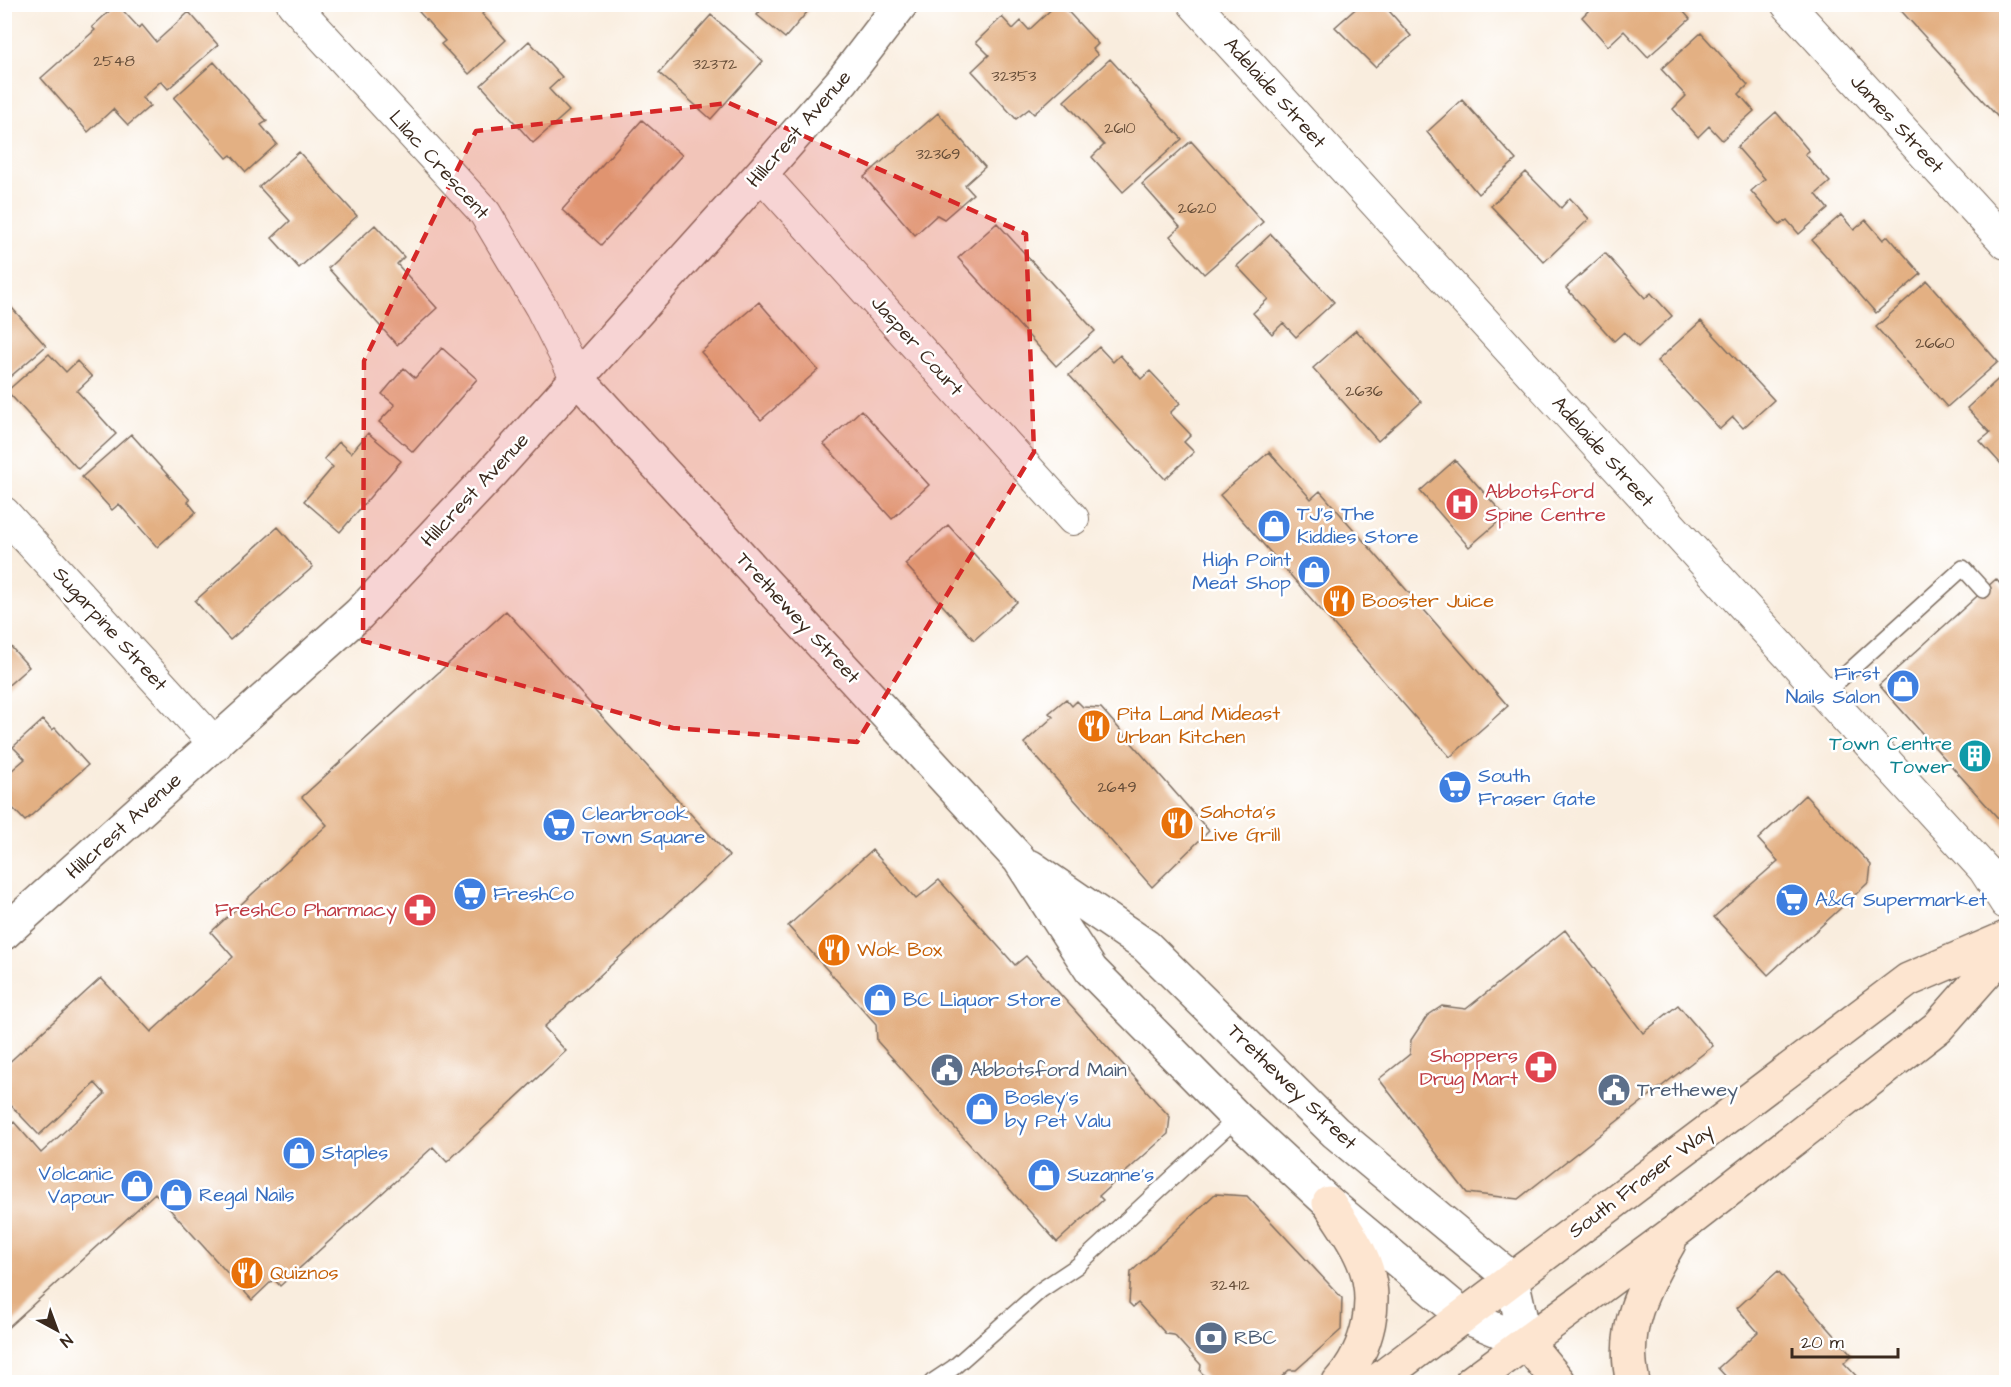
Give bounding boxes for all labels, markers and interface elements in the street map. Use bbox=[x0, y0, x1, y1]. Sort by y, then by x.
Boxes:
street label: Adelaide Street bbox=[1217, 31, 1333, 155]
house number: 2548 bbox=[93, 50, 135, 72]
house number: 32372 bbox=[693, 53, 737, 75]
street label: Hillcrest Avenue bbox=[740, 64, 858, 194]
house number: 32353 bbox=[992, 65, 1036, 87]
street label: James Street bbox=[1843, 68, 1951, 180]
street label: Lilac Crescent bbox=[382, 104, 496, 226]
house number: 2610 bbox=[1104, 117, 1136, 139]
house number: 32369 bbox=[916, 143, 960, 165]
house number: 2620 bbox=[1178, 197, 1216, 219]
street label: Jasper Court bbox=[864, 290, 970, 402]
house number: 2660 bbox=[1915, 332, 1955, 354]
house number: 2636 bbox=[1345, 380, 1383, 402]
street label: Adelaide Street bbox=[1545, 390, 1661, 514]
street label: Hillcrest Avenue bbox=[415, 427, 536, 553]
place label: Abbotsford Spine Centre bbox=[1485, 478, 1606, 529]
hospital icon: Abbotsford Spine Centre bbox=[1444, 486, 1480, 522]
place label: TJ's The Kiddies Store bbox=[1297, 500, 1419, 551]
shop icon: TJ's The Kiddies Store bbox=[1256, 508, 1292, 544]
street label: Trethewey Street bbox=[729, 546, 866, 691]
place label: High Point Meat Shop bbox=[1192, 546, 1291, 597]
shop icon: High Point Meat Shop bbox=[1296, 554, 1332, 590]
street label: Sugarpine Street bbox=[46, 560, 174, 698]
restaurant icon: Booster Juice bbox=[1321, 583, 1357, 619]
place label: Booster Juice bbox=[1362, 587, 1494, 615]
place label: First Nails Salon bbox=[1786, 660, 1880, 711]
shop icon: First Nails Salon bbox=[1885, 668, 1921, 704]
place label: Pita Land Mideast Urban Kitchen bbox=[1117, 700, 1280, 751]
restaurant icon: Pita Land Mideast Urban Kitchen bbox=[1076, 708, 1112, 744]
place label: Town Centre Tower bbox=[1829, 730, 1952, 781]
building icon: Town Centre Tower bbox=[1957, 738, 1993, 774]
place label: South Fraser Gate bbox=[1478, 762, 1596, 813]
street label: Hillcrest Avenue bbox=[60, 766, 188, 886]
supermarket icon: South Fraser Gate bbox=[1437, 769, 1473, 805]
house number: 2649 bbox=[1097, 776, 1137, 798]
place label: Sahota's Live Grill bbox=[1200, 798, 1280, 849]
place label: Clearbrook Town Square bbox=[582, 800, 705, 851]
restaurant icon: Sahota's Live Grill bbox=[1159, 805, 1195, 841]
supermarket icon: Clearbrook Town Square bbox=[541, 807, 577, 843]
supermarket icon: FreshCo bbox=[452, 876, 488, 912]
place label: FreshCo bbox=[493, 880, 574, 908]
supermarket icon: A&G Supermarket bbox=[1774, 882, 1810, 918]
place label: A&G Supermarket bbox=[1815, 886, 1987, 914]
pharmacy icon: FreshCo Pharmacy bbox=[402, 892, 438, 928]
place label: FreshCo Pharmacy bbox=[215, 896, 397, 925]
restaurant icon: Wok Box bbox=[816, 932, 852, 968]
place label: Wok Box bbox=[857, 936, 943, 964]
shop icon: BC Liquor Store bbox=[862, 982, 898, 1018]
place label: BC Liquor Store bbox=[903, 986, 1061, 1014]
street label: Trethewey Street bbox=[1220, 1018, 1363, 1157]
place label: Shoppers Drug Mart bbox=[1420, 1042, 1518, 1094]
pharmacy icon: Shoppers Drug Mart bbox=[1523, 1049, 1559, 1085]
public building icon: Abbotsford Main bbox=[929, 1052, 965, 1088]
place label: Abbotsford Main bbox=[970, 1056, 1127, 1084]
public building icon: Trethewey bbox=[1596, 1072, 1632, 1108]
place label: Trethewey bbox=[1637, 1076, 1738, 1105]
place label: Bosley's by Pet Valu bbox=[1005, 1084, 1111, 1136]
shop icon: Bosley's by Pet Valu bbox=[964, 1091, 1000, 1127]
street label: South Fraser Way bbox=[1563, 1117, 1720, 1246]
shop icon: Staples bbox=[281, 1135, 317, 1171]
place label: Staples bbox=[322, 1139, 388, 1167]
shop icon: Suzanne's bbox=[1026, 1157, 1062, 1193]
place label: Volcanic Vapour bbox=[39, 1160, 114, 1211]
place label: Suzanne's bbox=[1067, 1161, 1154, 1189]
shop icon: Volcanic Vapour bbox=[119, 1168, 155, 1204]
shop icon: Regal Nails bbox=[158, 1177, 194, 1213]
place label: Regal Nails bbox=[199, 1181, 295, 1210]
restaurant icon: Quiznos bbox=[229, 1255, 265, 1291]
place label: Quiznos bbox=[270, 1259, 339, 1287]
house number: 32412 bbox=[1210, 1274, 1250, 1296]
north arrow bbox=[27, 1300, 87, 1360]
bank icon: RBC bbox=[1193, 1320, 1229, 1356]
scale bar bbox=[1792, 1321, 1898, 1359]
place label: RBC bbox=[1234, 1324, 1277, 1352]
text: N bbox=[55, 1329, 77, 1352]
text: 20 m bbox=[1801, 1330, 1844, 1355]

